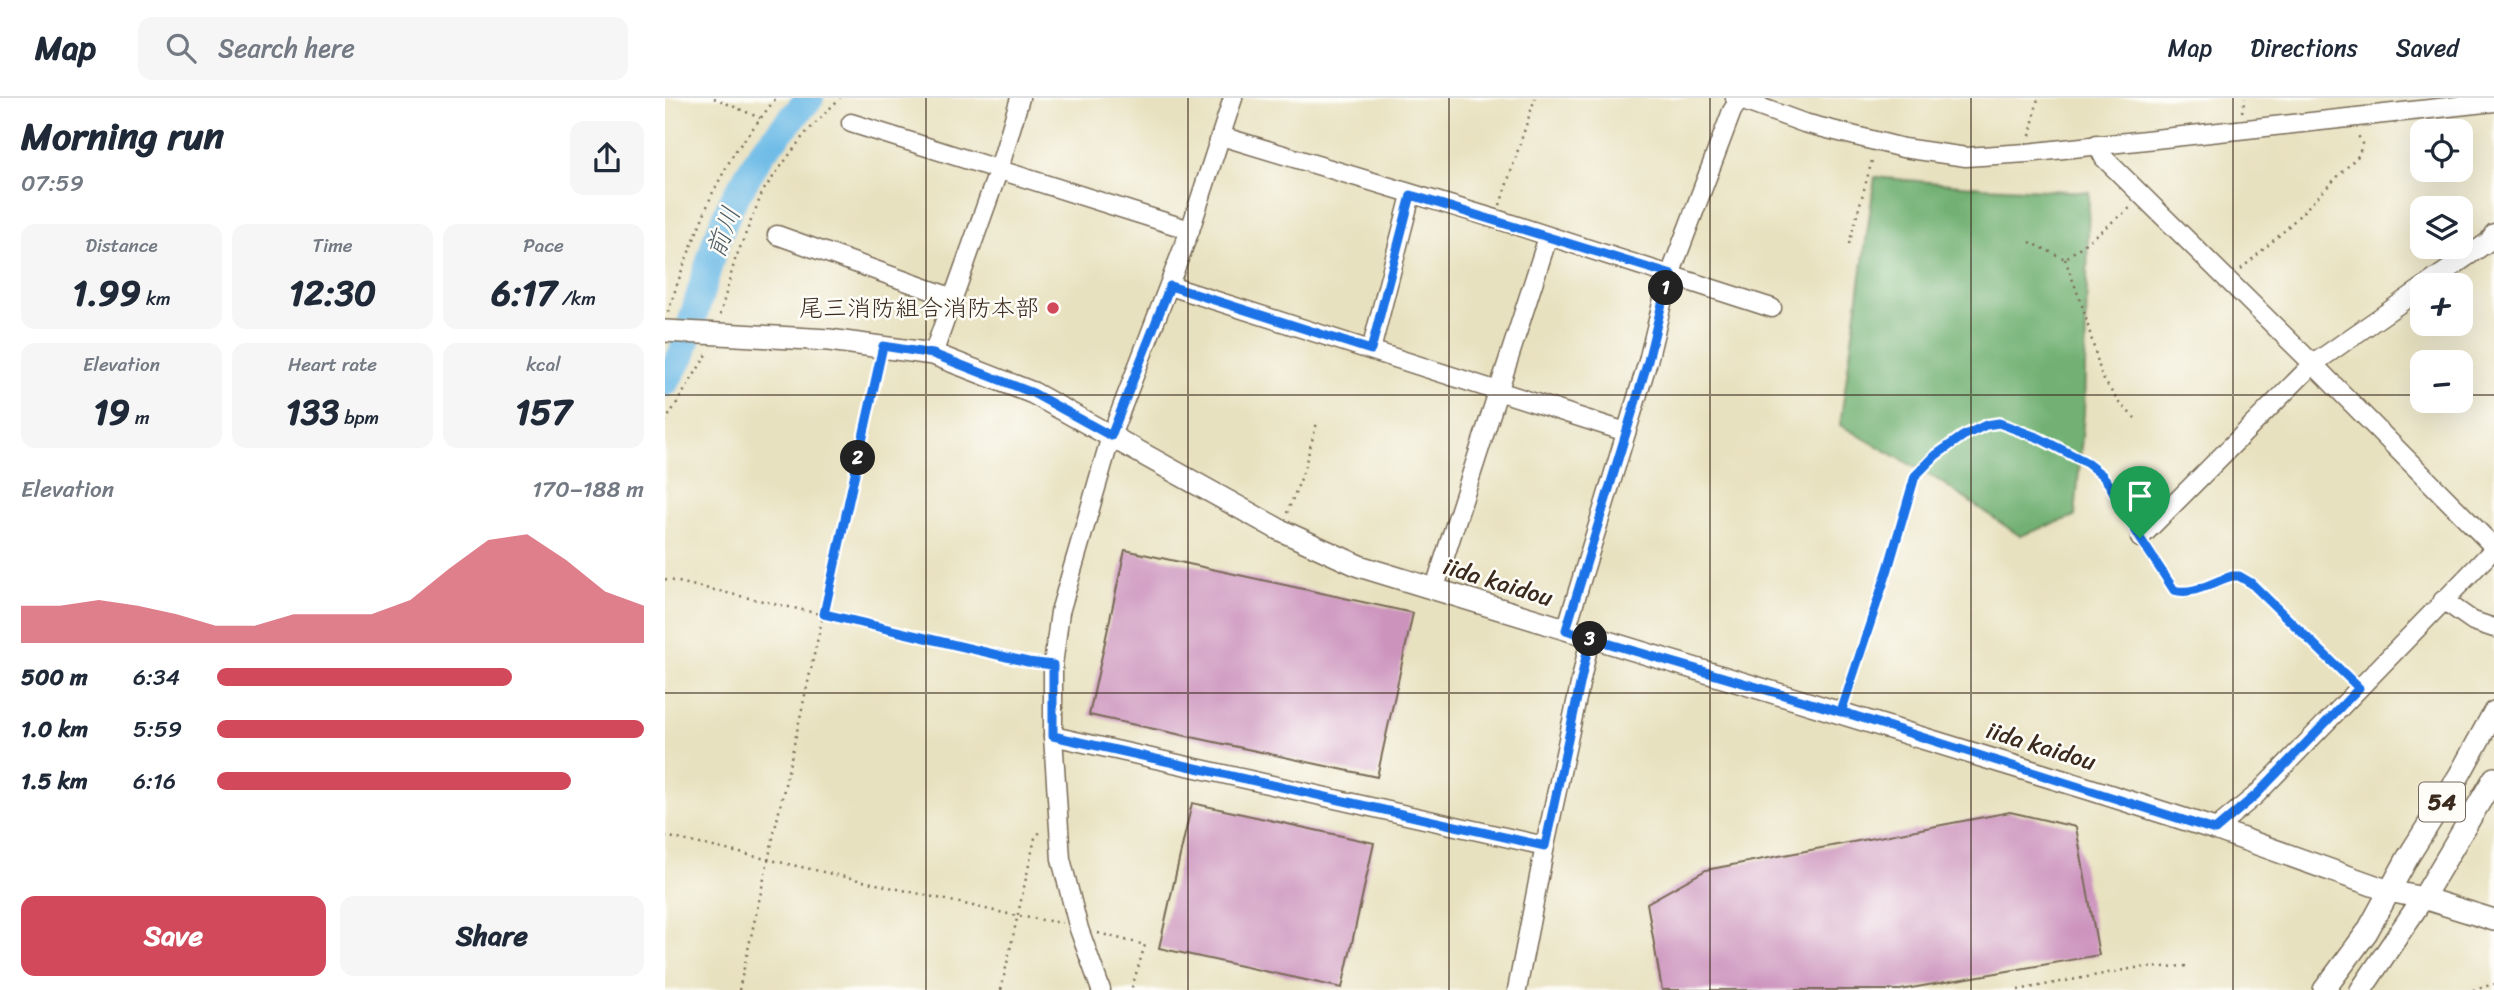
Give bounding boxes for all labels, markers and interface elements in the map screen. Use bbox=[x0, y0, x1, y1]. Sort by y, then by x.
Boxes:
search box bbox=[138, 17, 628, 80]
text: Map bbox=[35, 19, 96, 77]
text: Search here bbox=[218, 25, 355, 71]
text: Map bbox=[2168, 27, 2212, 69]
text: Directions bbox=[2250, 27, 2358, 69]
text: Saved bbox=[2396, 27, 2459, 69]
icon: search bbox=[162, 29, 200, 67]
text: Morning run bbox=[21, 103, 224, 170]
map controls bbox=[2410, 119, 2473, 413]
button: locate bbox=[2410, 119, 2473, 182]
button: share bbox=[570, 121, 644, 195]
text: 07:59 bbox=[21, 163, 84, 204]
button: layers bbox=[2410, 196, 2473, 259]
water label: 前川 bbox=[692, 200, 754, 264]
text: Distance bbox=[85, 229, 158, 262]
text: Time bbox=[312, 229, 353, 262]
text: Pace bbox=[523, 229, 564, 262]
text: 1.99 bbox=[72, 262, 141, 324]
text: 12:30 bbox=[289, 262, 376, 324]
text: 6:17 bbox=[491, 262, 557, 324]
pin: 1 bbox=[1649, 270, 1683, 306]
text: 1 bbox=[1661, 271, 1670, 304]
button: + bbox=[2410, 273, 2473, 336]
text: km bbox=[141, 282, 171, 315]
text: /km bbox=[557, 282, 596, 315]
place label: 尾三消防組合消防本部 bbox=[799, 287, 1039, 329]
marker: 尾三消防組合消防本部 bbox=[1045, 300, 1061, 316]
text: Elevation bbox=[83, 348, 160, 381]
text: Heart rate bbox=[288, 348, 377, 381]
text: kcal bbox=[526, 348, 561, 381]
button: − bbox=[2410, 350, 2473, 413]
text: 19 bbox=[93, 381, 130, 443]
text: 133 bbox=[286, 381, 339, 443]
text: 157 bbox=[515, 381, 572, 443]
text: m bbox=[130, 401, 150, 434]
text: bpm bbox=[339, 401, 379, 434]
pin: 2 bbox=[841, 440, 875, 476]
text: 2 bbox=[852, 441, 863, 474]
pin bbox=[2110, 466, 2170, 538]
text: Elevation bbox=[21, 469, 114, 510]
text: 170–188 m bbox=[532, 469, 644, 510]
icon: arrive bbox=[2121, 477, 2159, 515]
street label: iida kaidou bbox=[1438, 545, 1558, 619]
pin: 3 bbox=[1573, 622, 1607, 656]
text: 3 bbox=[1584, 622, 1595, 655]
text: 500 m bbox=[21, 657, 88, 698]
text: 6:34 bbox=[133, 657, 180, 698]
text: 1.0 km bbox=[21, 709, 88, 750]
text: 5:59 bbox=[133, 709, 182, 750]
street label: iida kaidou bbox=[1981, 709, 2101, 783]
text: 1.5 km bbox=[21, 761, 88, 802]
text: 6:16 bbox=[133, 761, 176, 802]
road number: 54 bbox=[2419, 782, 2465, 822]
button: Save bbox=[21, 896, 326, 976]
button: Share bbox=[340, 896, 644, 976]

